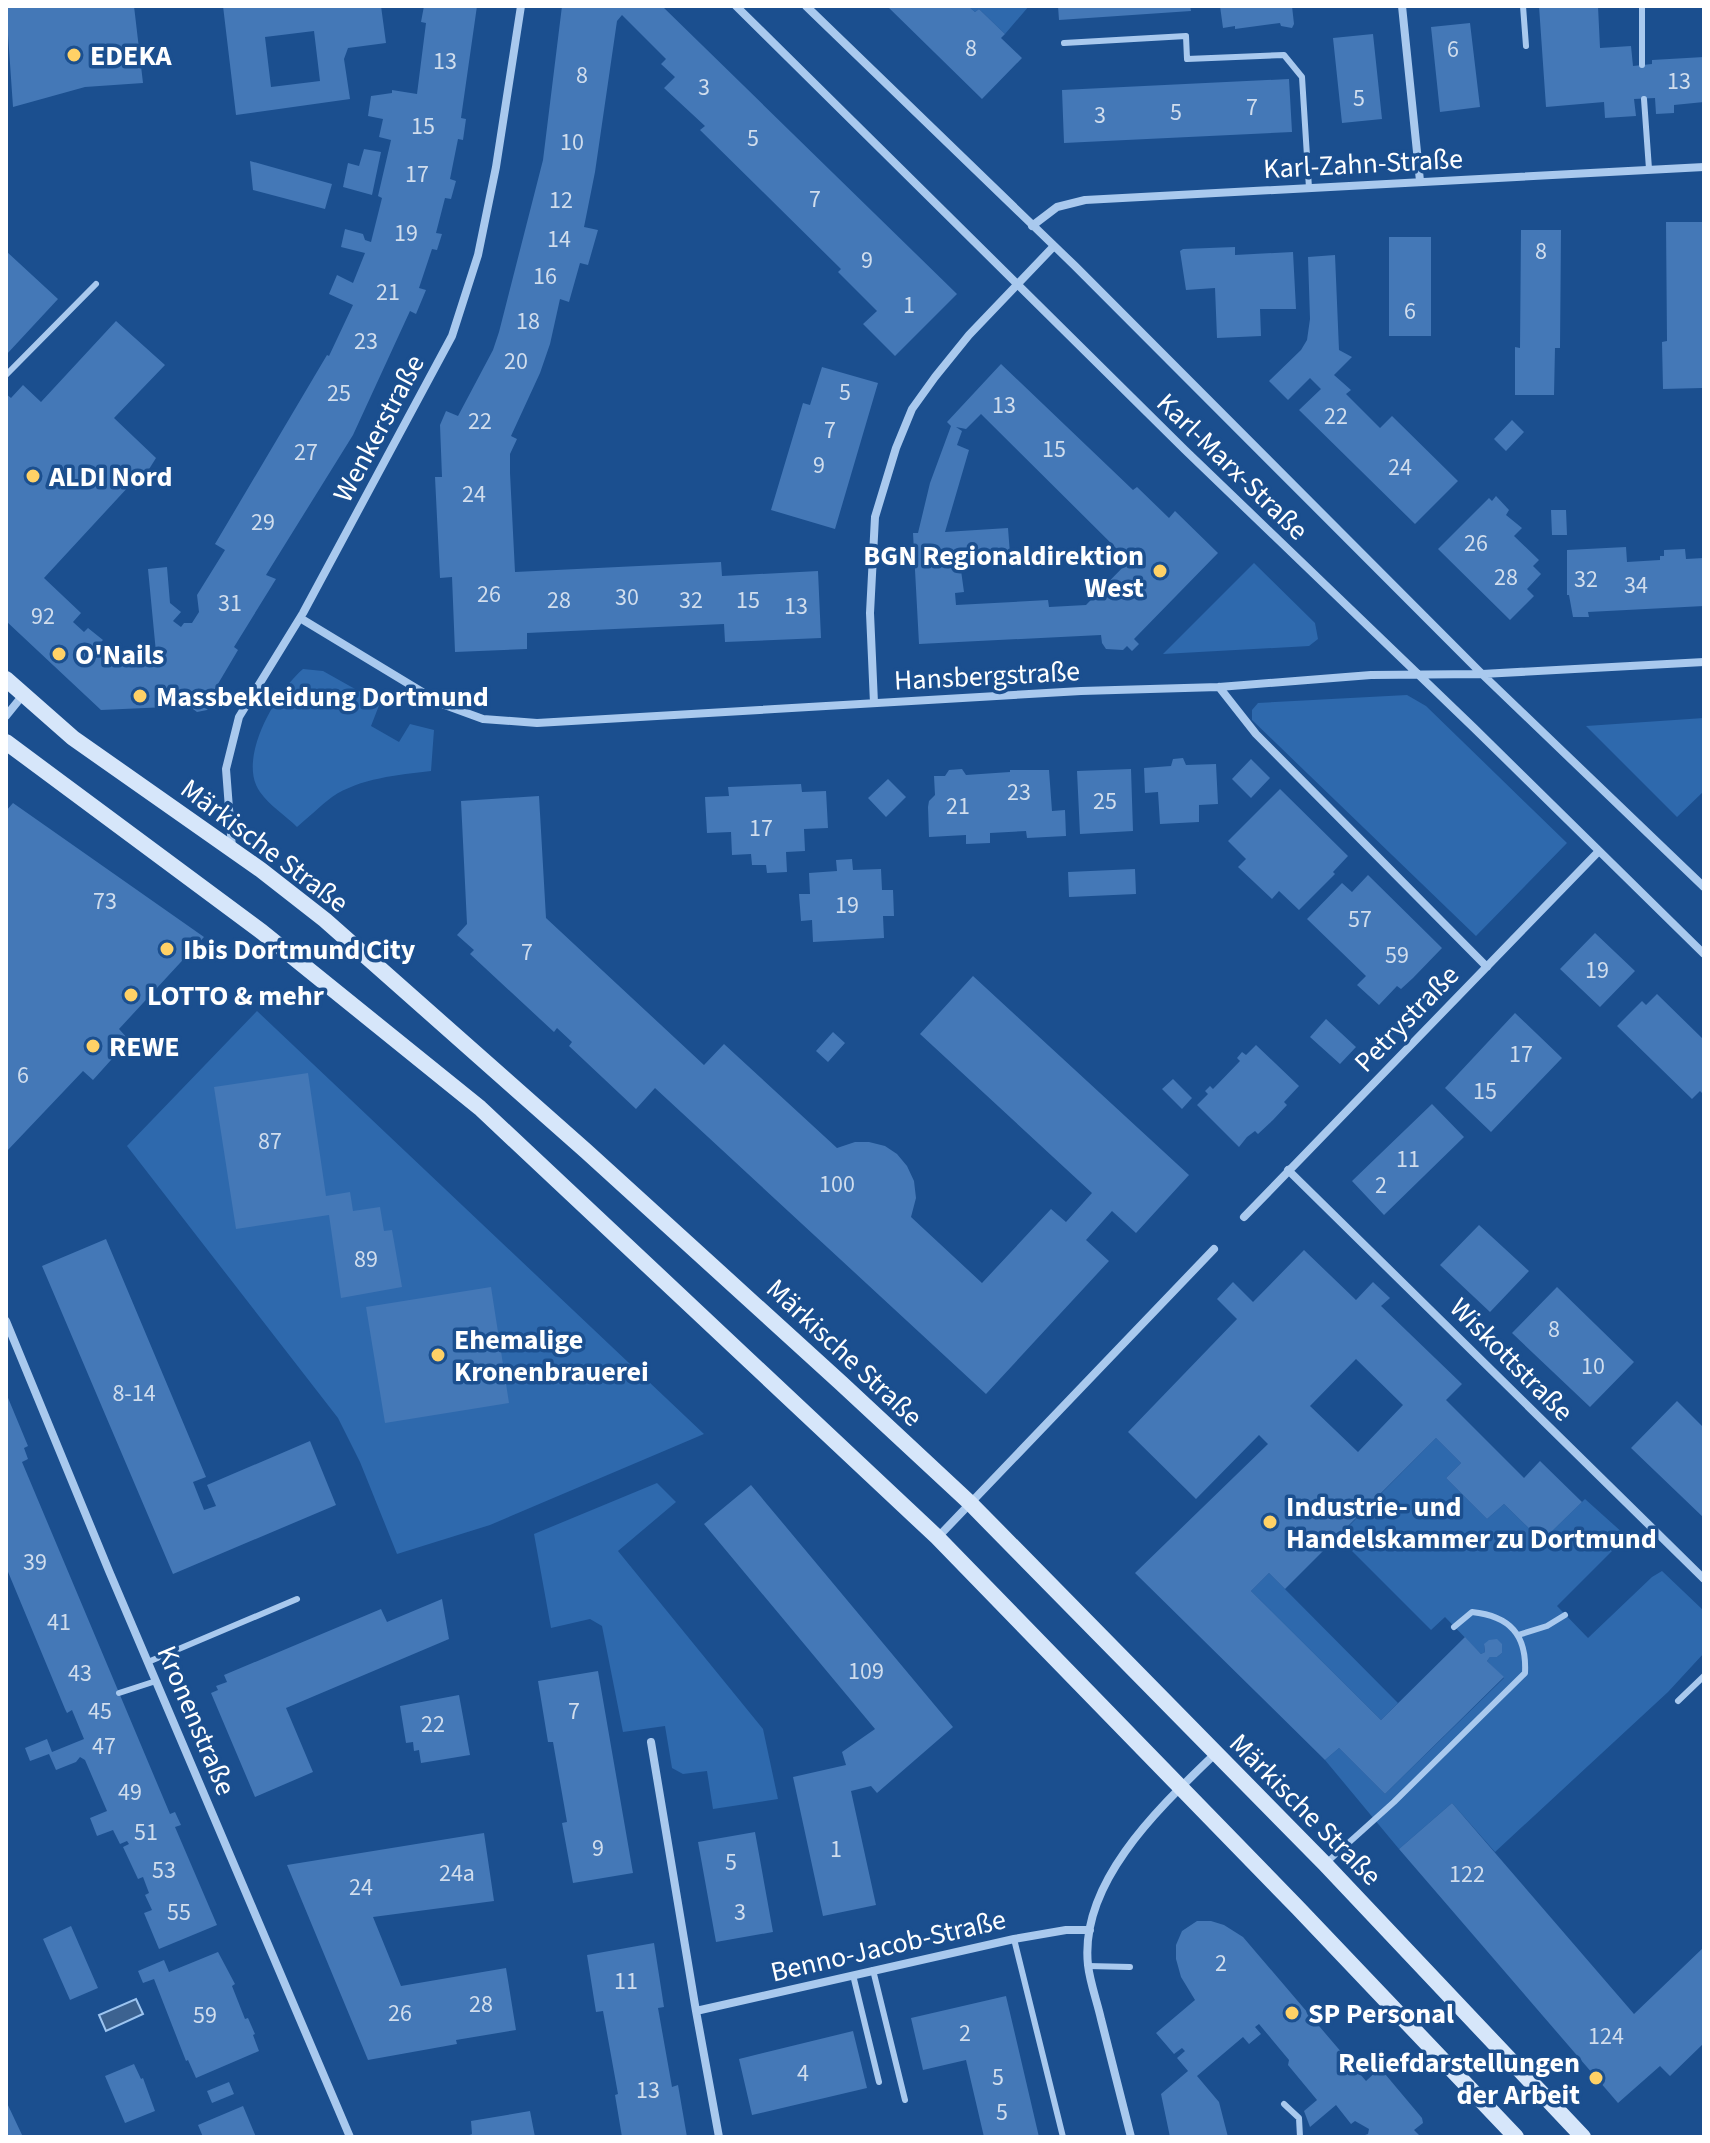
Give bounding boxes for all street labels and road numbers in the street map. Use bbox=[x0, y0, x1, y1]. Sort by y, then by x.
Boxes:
street label: Karl-Zahn-Straße bbox=[1262, 139, 1464, 189]
street label: Wenkerstraße bbox=[323, 348, 435, 509]
street label: Karl-Marx-Straße bbox=[1147, 384, 1317, 550]
street label: Hansbergstraße bbox=[893, 651, 1081, 701]
street label: Märkische Straße bbox=[172, 769, 357, 922]
street label: Petrystraße bbox=[1345, 956, 1468, 1081]
street label: Märkische Straße bbox=[757, 1270, 931, 1436]
street label: Wiskottstraße bbox=[1440, 1289, 1582, 1431]
street label: Kronenstraße bbox=[147, 1639, 246, 1801]
street label: Märkische Straße bbox=[1220, 1724, 1391, 1895]
street label: Benno-Jacob-Straße bbox=[767, 1899, 1010, 1992]

